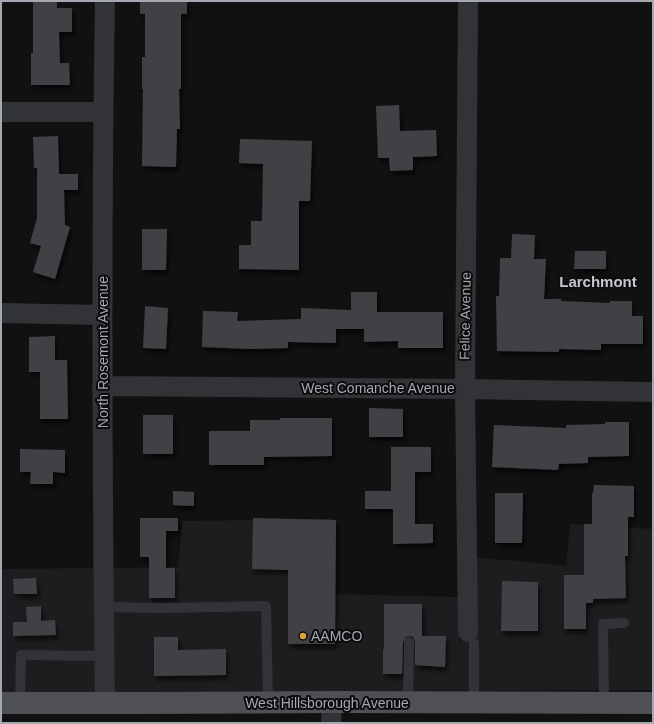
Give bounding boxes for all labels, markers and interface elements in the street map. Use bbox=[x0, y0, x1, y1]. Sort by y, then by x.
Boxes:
street label: Felice Avenue bbox=[456, 272, 474, 360]
district label: Larchmont bbox=[559, 273, 637, 290]
street label: North Rosemont Avenue bbox=[95, 276, 111, 428]
street label: West Comanche Avenue bbox=[301, 380, 455, 396]
place label: AAMCO bbox=[311, 628, 362, 644]
marker: AAMCO bbox=[298, 631, 308, 641]
street label: West Hillsborough Avenue bbox=[245, 695, 409, 711]

